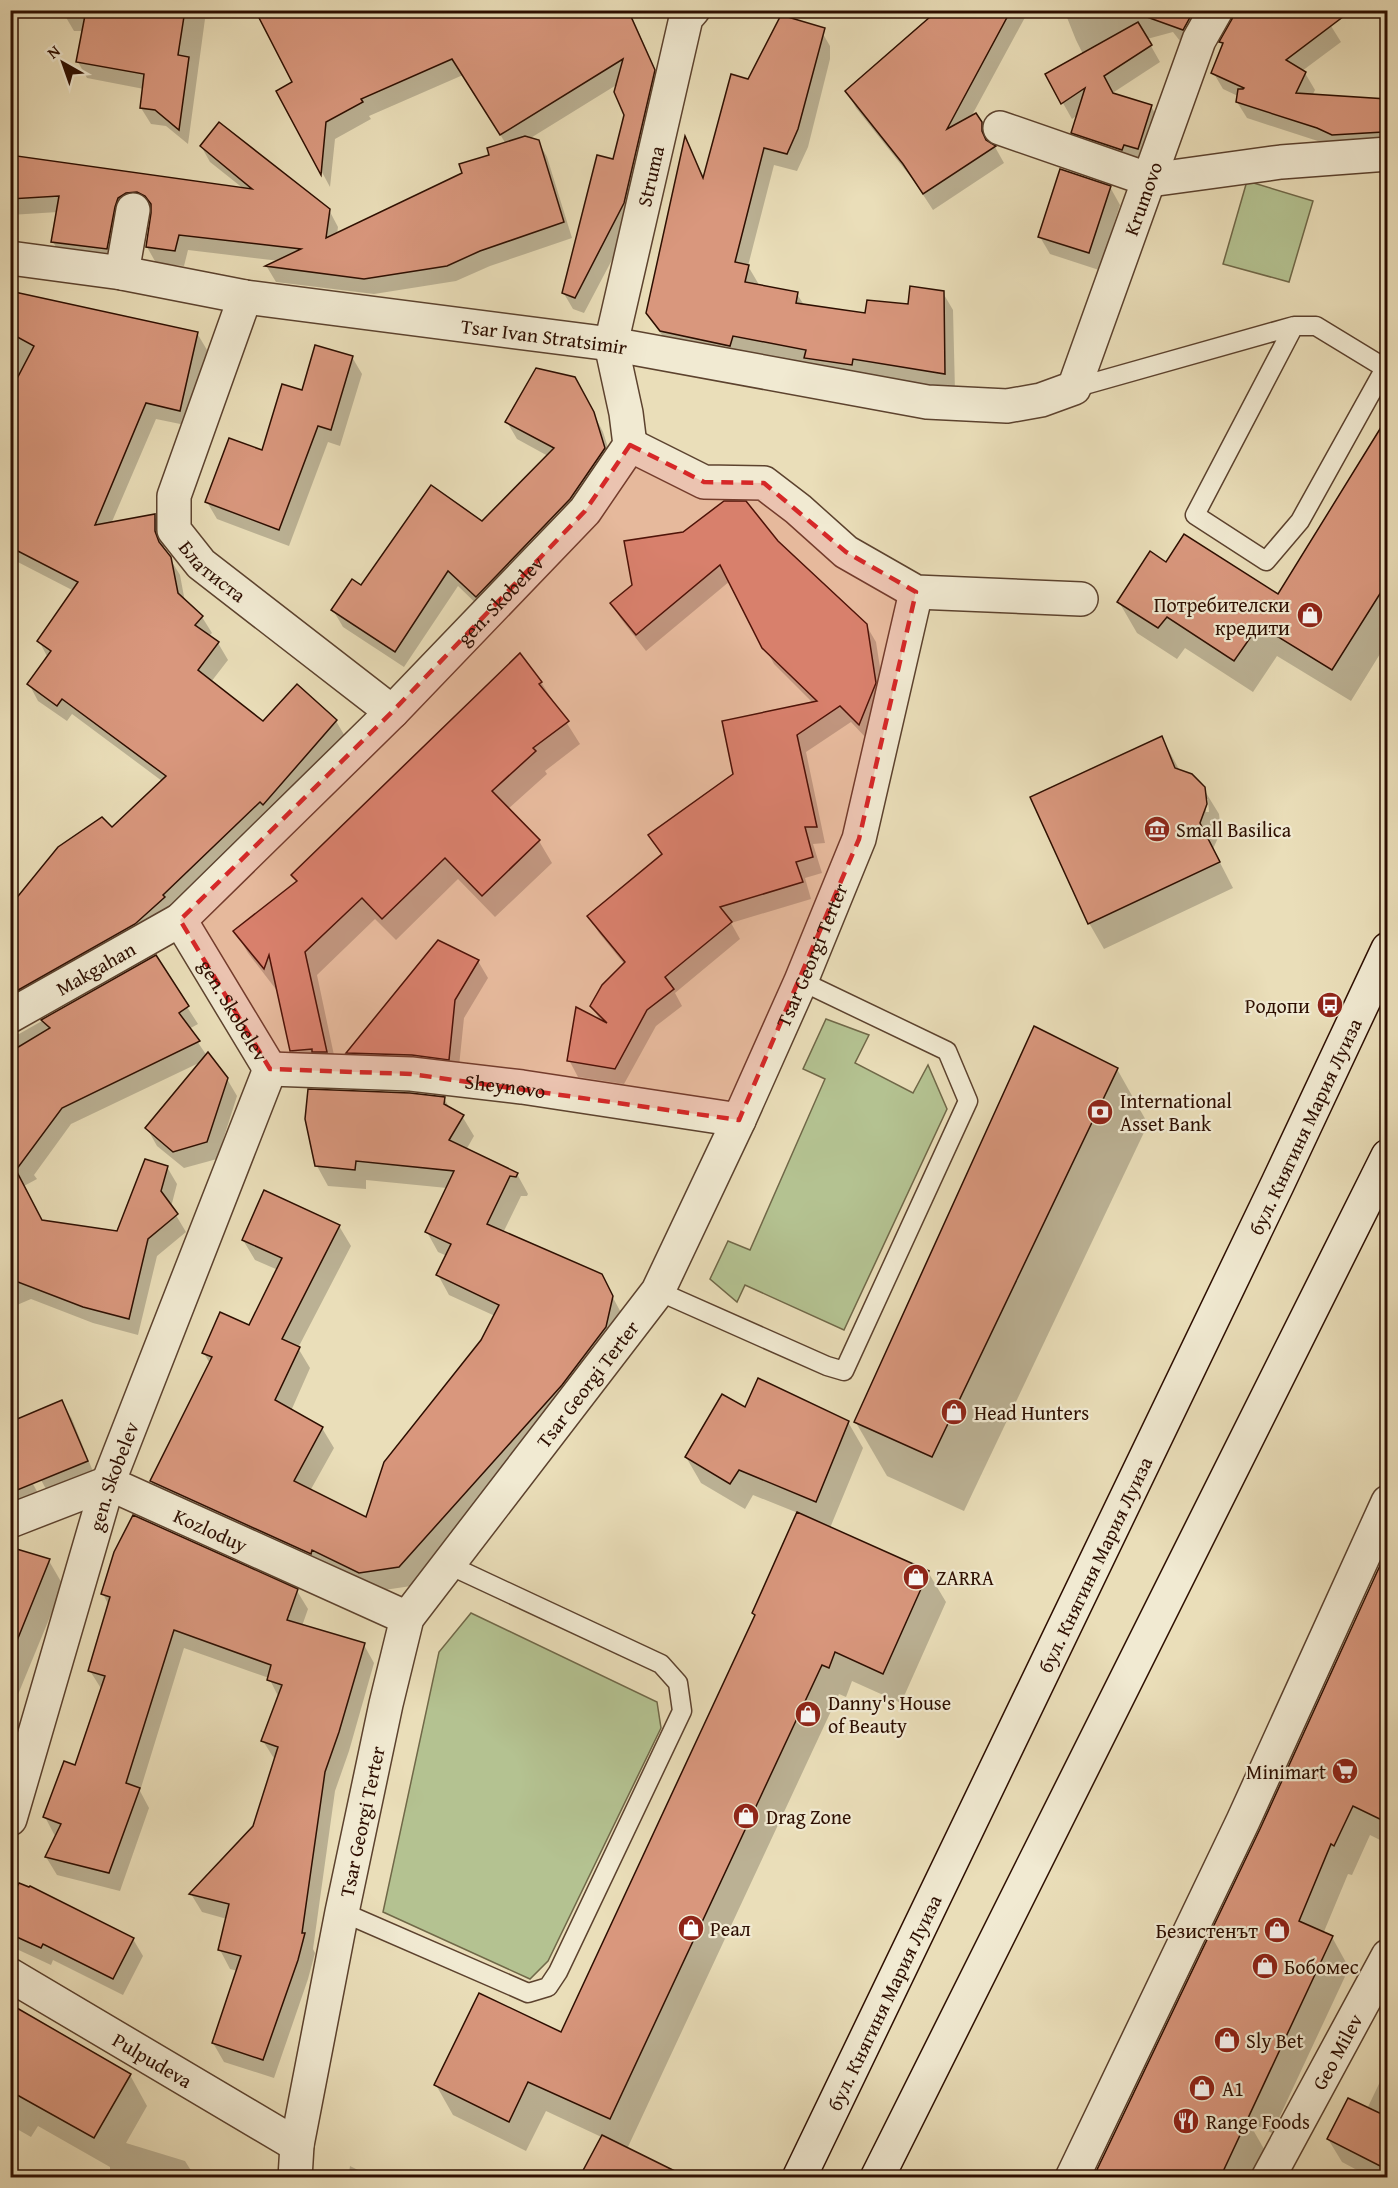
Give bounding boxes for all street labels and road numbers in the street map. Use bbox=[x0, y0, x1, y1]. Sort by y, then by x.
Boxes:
street label: Struma bbox=[629, 142, 671, 209]
street label: Krumovo bbox=[1116, 157, 1169, 239]
street label: Tsar Ivan Stratsimir bbox=[459, 310, 630, 361]
street label: Блатиста bbox=[173, 533, 253, 609]
street label: gen. Skobelev bbox=[450, 548, 550, 651]
street label: Tsar Georgi Terter bbox=[768, 879, 854, 1032]
street label: Makgahan bbox=[50, 934, 140, 1002]
street label: gen. Skobelev bbox=[192, 953, 276, 1066]
street label: бул. Княгиня Мария Луиза bbox=[1241, 1013, 1368, 1239]
street label: Sheynovo bbox=[463, 1066, 548, 1105]
street label: Tsar Georgi Terter bbox=[529, 1314, 645, 1453]
street label: gen. Skobelev bbox=[80, 1417, 145, 1534]
street label: бул. Княгиня Мария Луиза bbox=[1030, 1451, 1159, 1677]
street label: Kozloduy bbox=[169, 1500, 252, 1559]
street label: Tsar Georgi Terter bbox=[331, 1743, 391, 1900]
street label: бул. Княгиня Мария Луиза bbox=[819, 1889, 948, 2115]
street label: Geo Milev bbox=[1304, 2008, 1369, 2095]
street label: Pulpudeva bbox=[108, 2025, 199, 2095]

